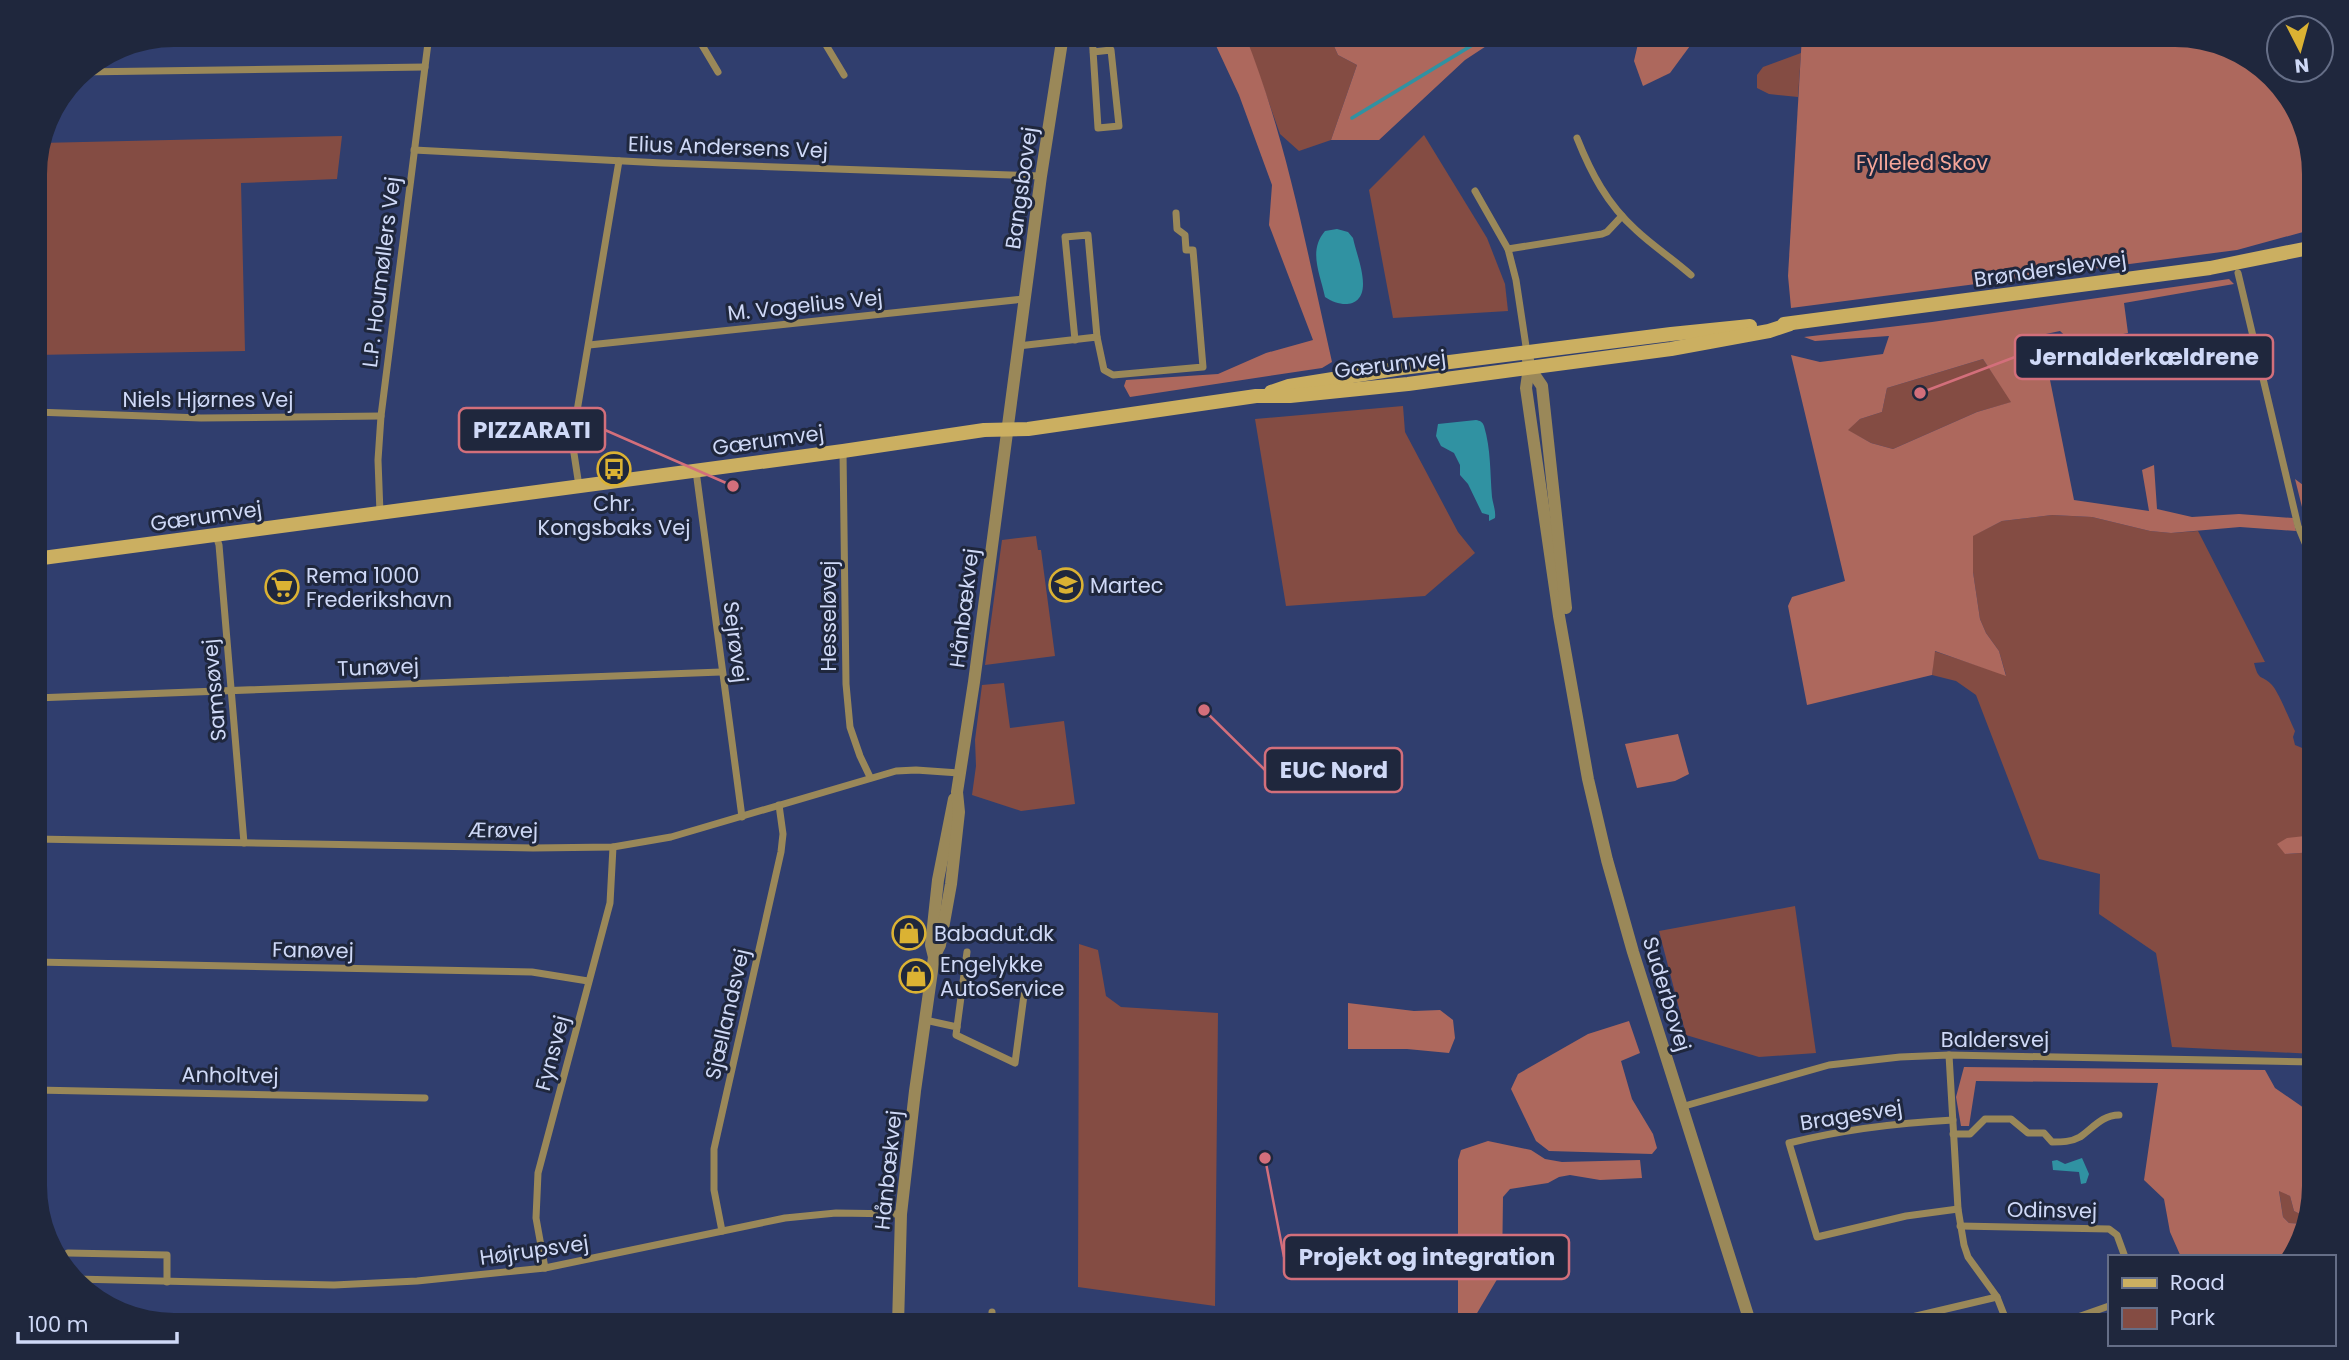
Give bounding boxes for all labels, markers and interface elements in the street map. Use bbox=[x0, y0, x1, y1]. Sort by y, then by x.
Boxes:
north arrow bbox=[2265, 14, 2335, 84]
text: N bbox=[2293, 51, 2310, 80]
street label: Bangsbovej bbox=[998, 125, 1044, 251]
street label: Elius Andersens Vej bbox=[627, 129, 829, 165]
park label: Fylleled Skov bbox=[1856, 148, 1988, 177]
street label: L.P. Houmøllers Vej bbox=[355, 175, 407, 369]
street label: Brønderslevvej bbox=[1972, 244, 2128, 294]
street label: M. Vogelius Vej bbox=[726, 282, 884, 328]
callout: Jernalderkældrene bbox=[2015, 335, 2273, 379]
text: Jernalderkældrene bbox=[2029, 341, 2259, 373]
street label: Gærumvej bbox=[1333, 343, 1447, 385]
street label: Niels Hjørnes Vej bbox=[122, 385, 294, 414]
callout: PIZZARATI bbox=[459, 408, 605, 452]
text: PIZZARATI bbox=[473, 414, 591, 446]
street label: Gærumvej bbox=[710, 418, 826, 462]
bus stop icon: Chr. Kongsbaks Vej bbox=[595, 450, 633, 488]
place label: Chr. Kongsbaks Vej bbox=[538, 489, 690, 542]
street label: Gærumvej bbox=[148, 494, 264, 538]
street label: Hånbækvej bbox=[942, 547, 986, 669]
street label: Hesseløvej bbox=[814, 560, 843, 672]
place label: Rema 1000 Frederikshavn bbox=[306, 561, 452, 614]
school or university icon: Martec bbox=[1047, 566, 1085, 604]
supermarket icon: Rema 1000 Frederikshavn bbox=[263, 568, 301, 606]
place label: Martec bbox=[1090, 571, 1164, 600]
street label: Sejrøvej bbox=[717, 600, 755, 684]
street label: Samsøvej bbox=[195, 638, 233, 742]
street label: Tunøvej bbox=[337, 651, 419, 683]
callout: EUC Nord bbox=[1265, 748, 1402, 792]
text: EUC Nord bbox=[1280, 754, 1388, 786]
street label: Ærøvej bbox=[468, 815, 538, 845]
shop icon: Babadut.dk bbox=[890, 914, 928, 952]
place label: Babadut.dk bbox=[934, 919, 1054, 948]
street label: Suderbovej bbox=[1636, 933, 1698, 1055]
street label: Fanøvej bbox=[272, 935, 354, 965]
street label: Sjællandsvej bbox=[698, 946, 756, 1082]
place label: Engelykke AutoService bbox=[940, 950, 1065, 1003]
shop icon: Engelykke AutoService bbox=[897, 957, 935, 995]
street label: Fynsvej bbox=[528, 1012, 576, 1094]
street label: Baldersvej bbox=[1941, 1025, 2049, 1054]
street label: Anholtvej bbox=[181, 1060, 279, 1090]
street label: Bragesvej bbox=[1798, 1093, 1904, 1137]
street label: Hånbækvej bbox=[867, 1109, 909, 1231]
street label: Odinsvej bbox=[2007, 1195, 2097, 1225]
street label: Højrupsvej bbox=[478, 1228, 590, 1272]
callout: Projekt og integration bbox=[1284, 1235, 1569, 1279]
text: Projekt og integration bbox=[1299, 1241, 1555, 1273]
legend bbox=[2108, 1255, 2335, 1346]
text: Road bbox=[2170, 1268, 2225, 1297]
scale bar bbox=[18, 1300, 177, 1344]
text: Park bbox=[2170, 1303, 2215, 1332]
text: 100 m bbox=[28, 1310, 88, 1339]

